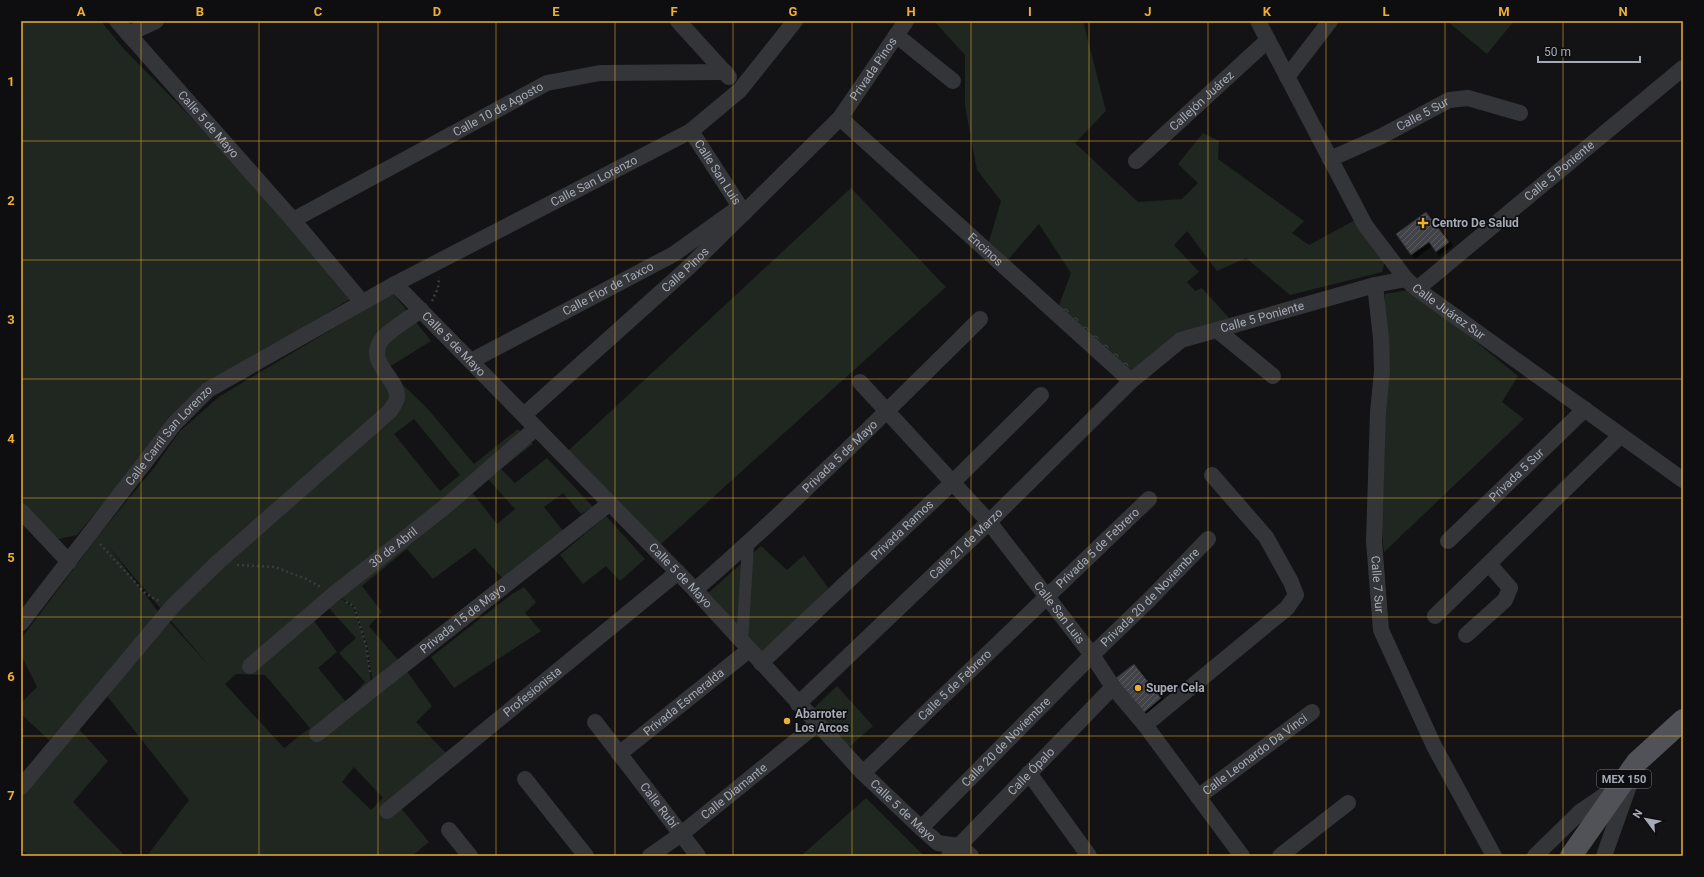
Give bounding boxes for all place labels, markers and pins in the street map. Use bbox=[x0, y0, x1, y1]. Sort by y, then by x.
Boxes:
place label: Centro De Salud bbox=[1432, 216, 1519, 230]
marker: Centro De Salud bbox=[1417, 217, 1429, 229]
place label: Super Cela bbox=[1146, 681, 1205, 695]
marker: Super Cela bbox=[1133, 683, 1143, 693]
place label: Abarroter Los Arcos bbox=[795, 707, 849, 735]
marker: Abarroter Los Arcos bbox=[782, 716, 792, 726]

